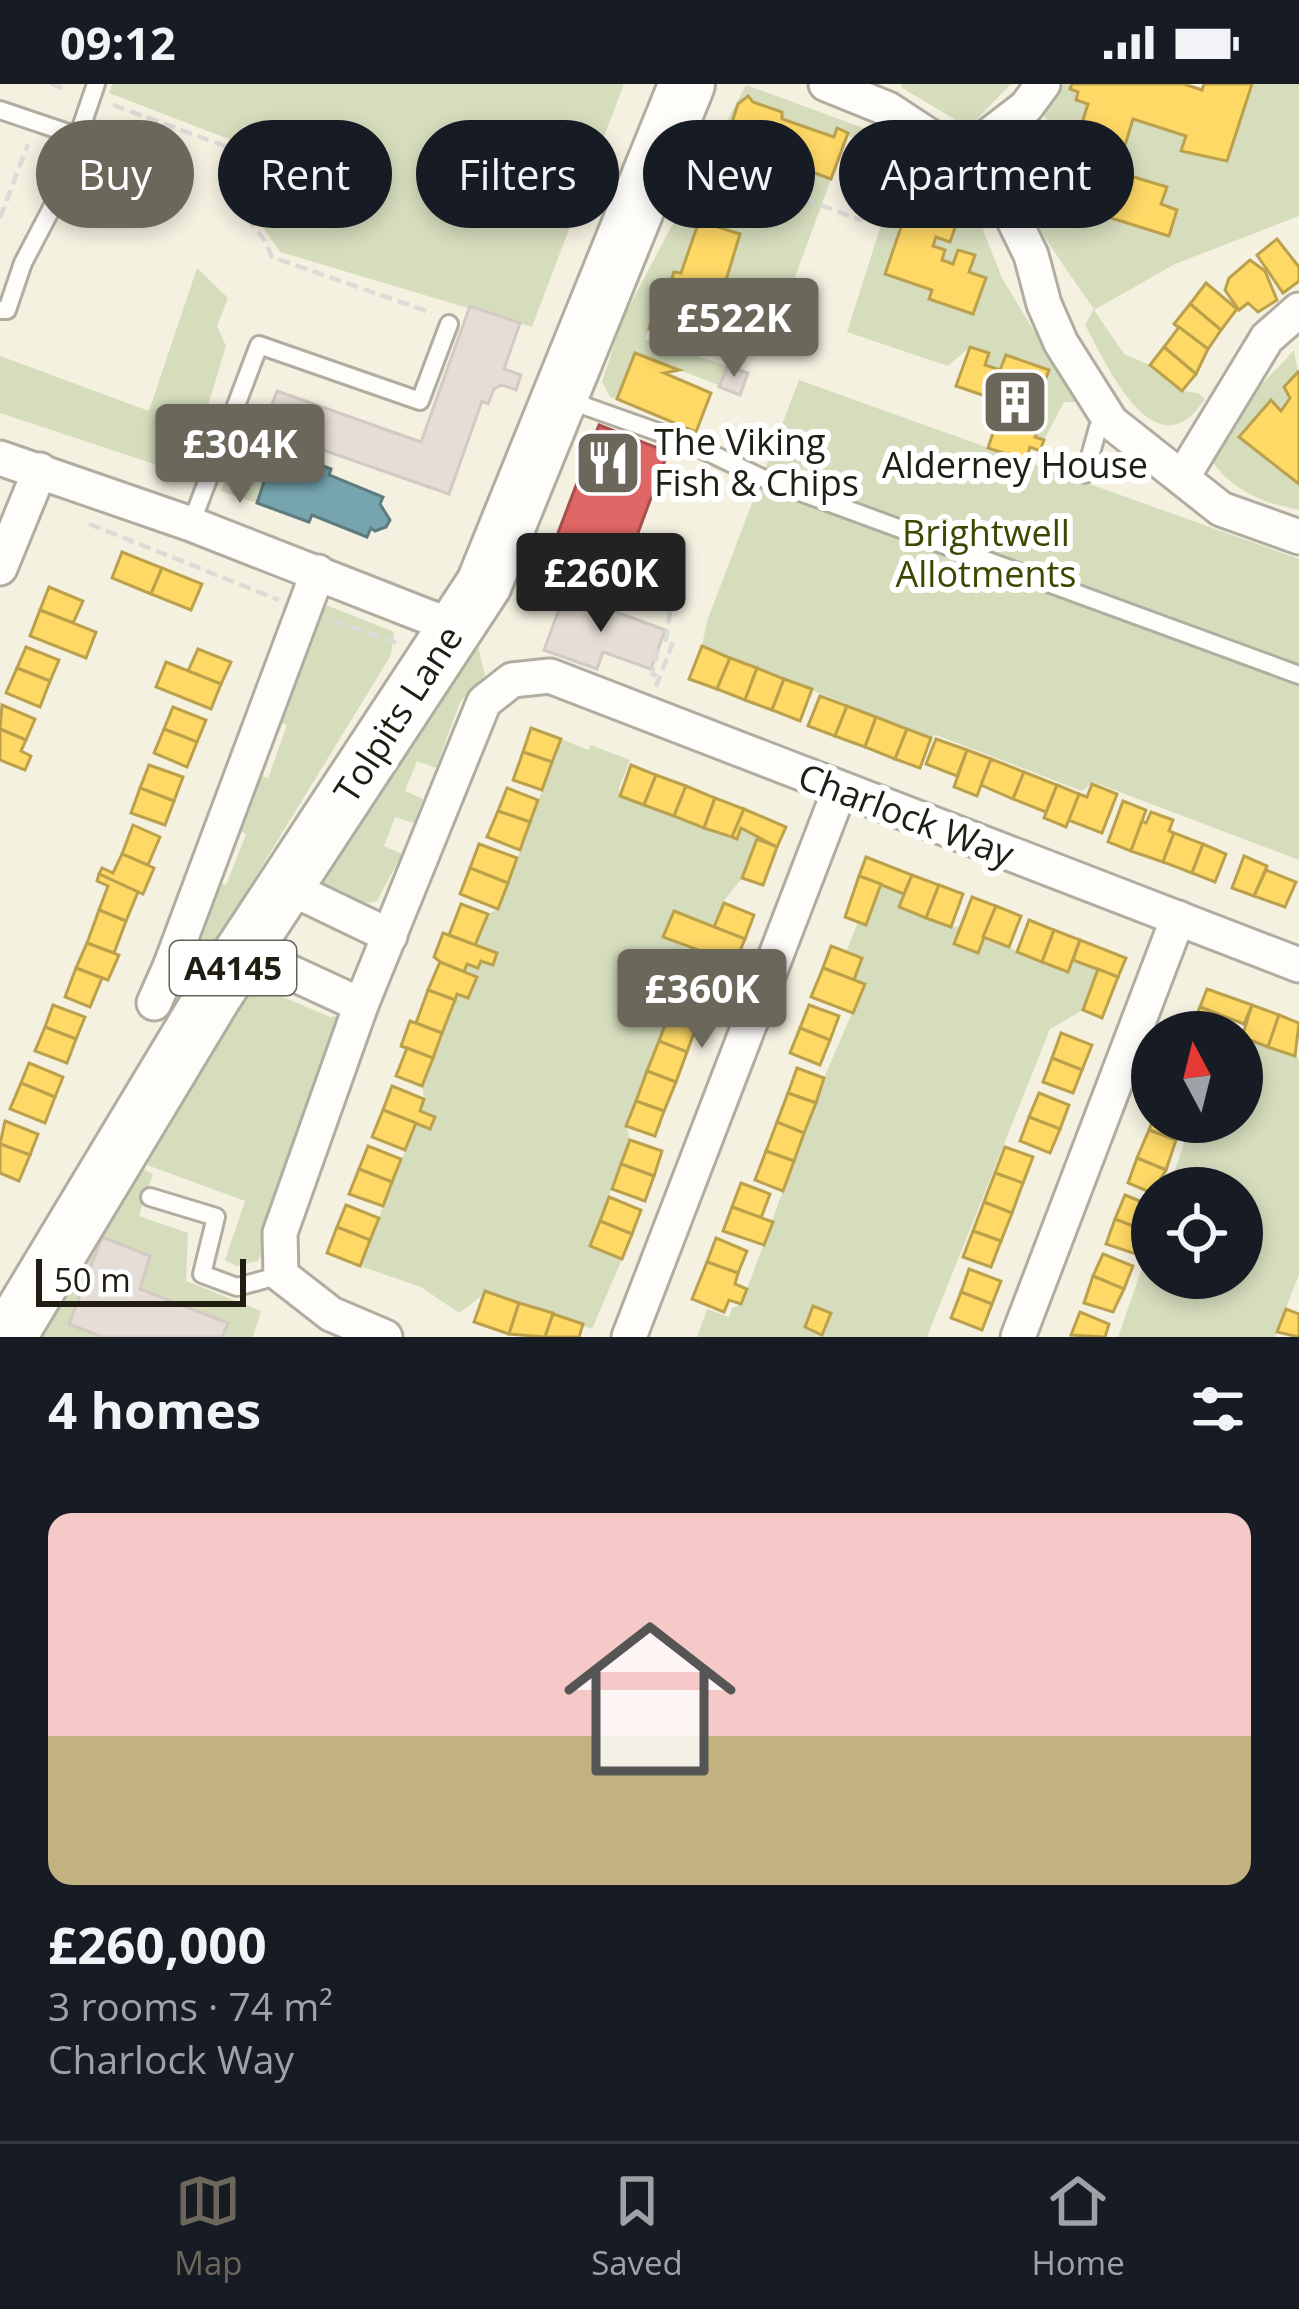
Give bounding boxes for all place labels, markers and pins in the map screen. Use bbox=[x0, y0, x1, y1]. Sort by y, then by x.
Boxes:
pin: £522K bbox=[650, 278, 818, 380]
building icon: Alderney House bbox=[980, 367, 1050, 437]
pin: £304K bbox=[156, 404, 324, 506]
place label: The Viking Fish & Chips bbox=[654, 417, 859, 507]
restaurant icon: The Viking Fish & Chips bbox=[573, 428, 643, 498]
place label: Alderney House bbox=[882, 440, 1148, 489]
pin: £260K bbox=[517, 533, 685, 635]
pin: £360K bbox=[618, 949, 786, 1051]

